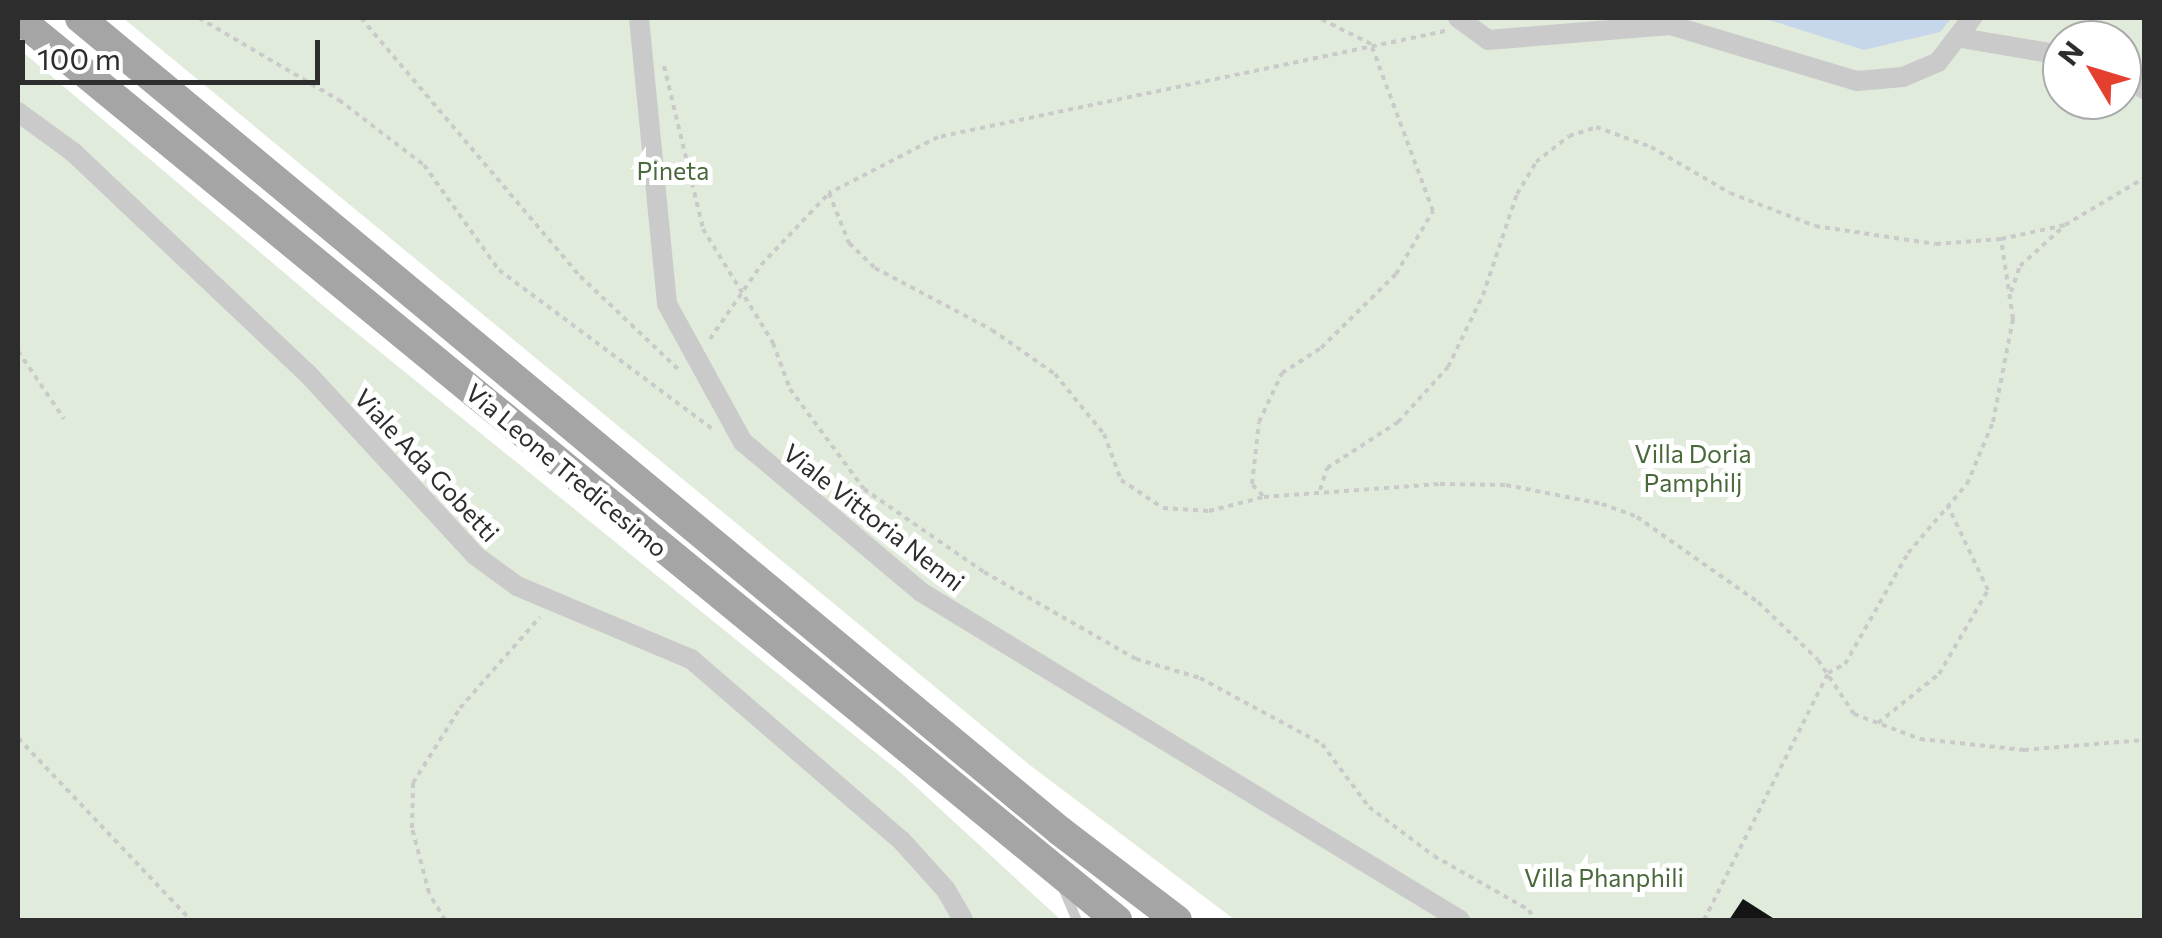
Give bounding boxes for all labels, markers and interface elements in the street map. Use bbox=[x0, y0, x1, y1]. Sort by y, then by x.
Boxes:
scale bar bbox=[25, 20, 325, 82]
north arrow bbox=[2042, 20, 2142, 120]
text: N bbox=[2050, 34, 2090, 72]
text: 100 m bbox=[37, 39, 121, 76]
park label: Pineta bbox=[637, 155, 709, 185]
street label: Via Leone Tredicesimo bbox=[460, 377, 674, 563]
street label: Viale Ada Gobetti bbox=[349, 382, 505, 548]
street label: Viale Vittoria Nenni bbox=[778, 437, 970, 597]
park label: Villa Doria Pamphilj bbox=[1635, 439, 1751, 498]
park label: Villa Phanphili bbox=[1524, 862, 1684, 892]

